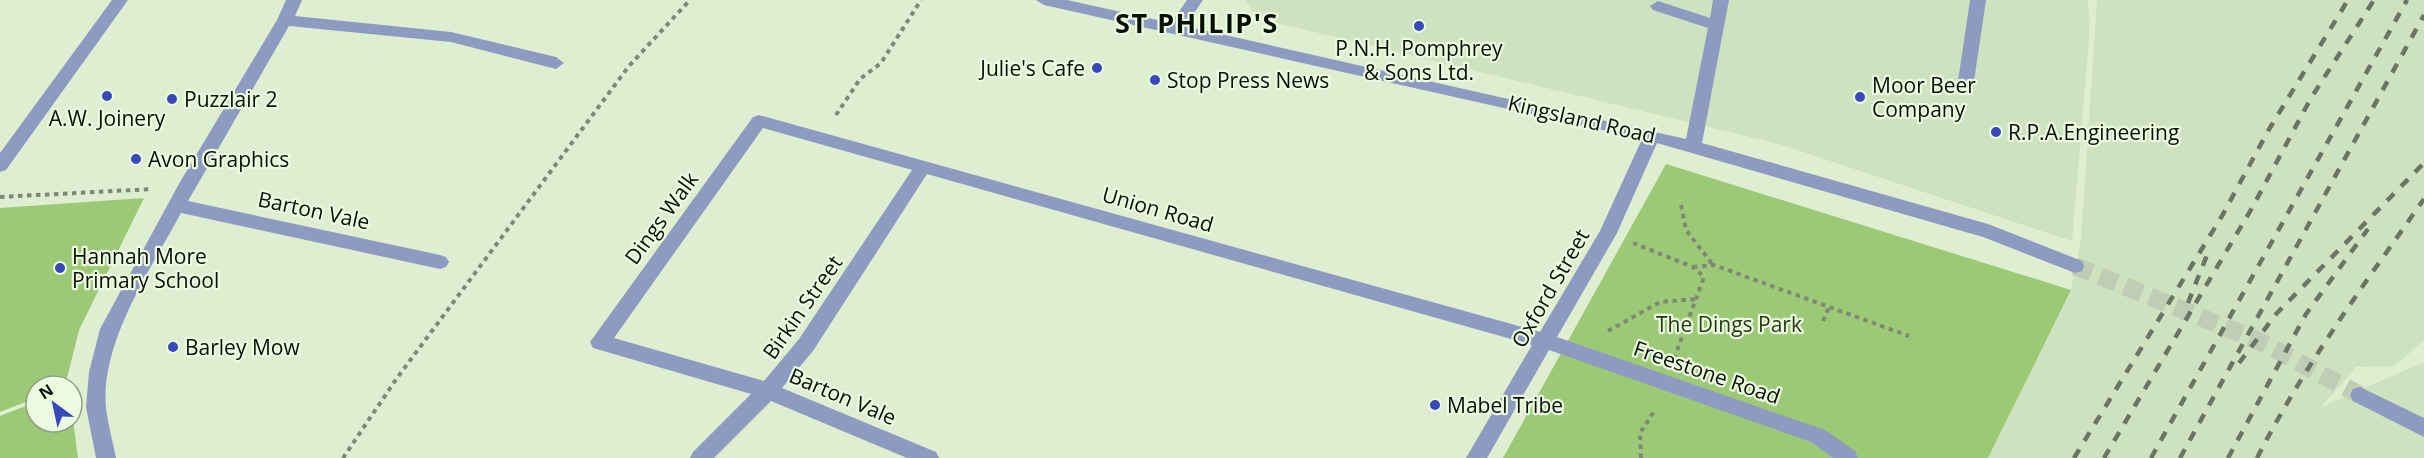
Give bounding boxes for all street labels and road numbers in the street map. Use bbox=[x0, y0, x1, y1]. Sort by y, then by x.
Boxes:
street label: Kingsland Road bbox=[1505, 88, 1659, 150]
street label: Dings Walk bbox=[618, 166, 704, 270]
street label: Union Road bbox=[1099, 180, 1217, 238]
street label: Barton Vale bbox=[256, 185, 372, 235]
street label: Oxford Street bbox=[1505, 224, 1595, 352]
street label: Birkin Street bbox=[756, 250, 848, 364]
street label: Freestone Road bbox=[1630, 334, 1784, 410]
street label: Barton Vale bbox=[785, 361, 901, 431]

